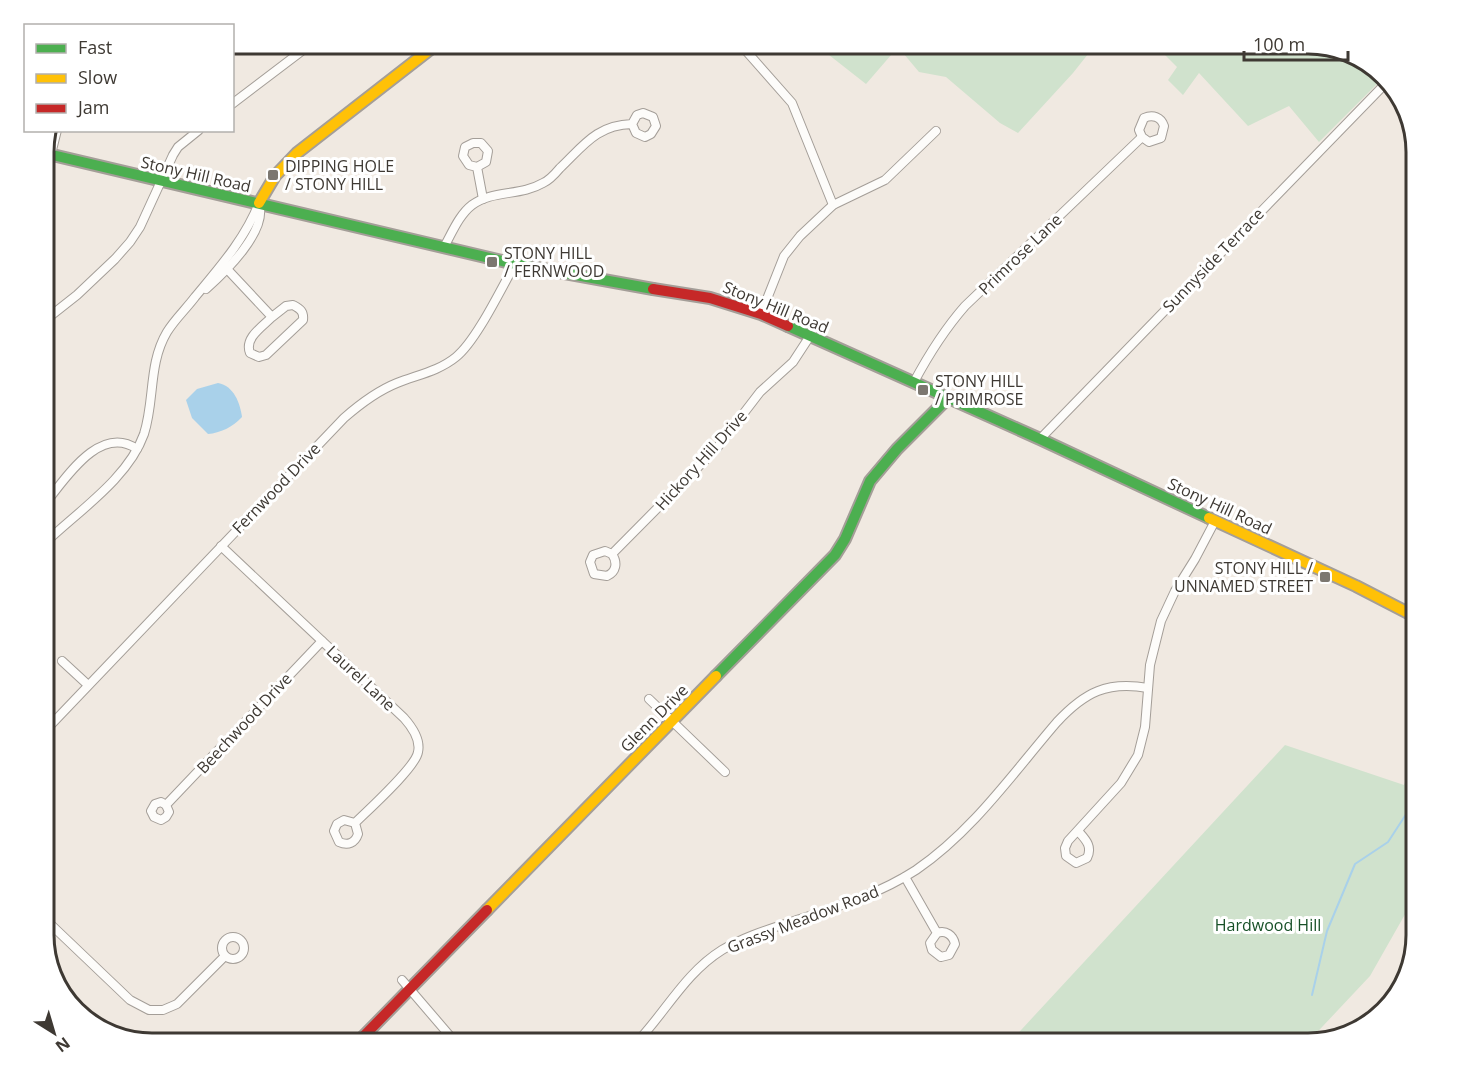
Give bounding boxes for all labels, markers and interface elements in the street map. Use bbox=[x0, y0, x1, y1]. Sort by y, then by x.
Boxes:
legend bbox=[24, 24, 234, 132]
scale bar bbox=[1244, 24, 1348, 62]
text: 100 m bbox=[1253, 32, 1305, 56]
text: Fast bbox=[78, 35, 112, 59]
text: Slow bbox=[78, 65, 117, 89]
text: Jam bbox=[76, 95, 110, 119]
street label: Stony Hill Road bbox=[139, 151, 253, 197]
place label: DIPPING HOLE / STONY HILL bbox=[285, 155, 394, 195]
marker: DIPPING HOLE / STONY HILL bbox=[266, 168, 280, 182]
street label: Sunnyside Terrace bbox=[1157, 203, 1269, 317]
street label: Primrose Lane bbox=[974, 209, 1066, 299]
place label: STONY HILL / FERNWOOD bbox=[504, 242, 604, 282]
marker: STONY HILL / FERNWOOD bbox=[485, 255, 499, 269]
street label: Stony Hill Road bbox=[720, 276, 832, 338]
place label: STONY HILL / PRIMROSE bbox=[935, 370, 1023, 410]
marker: STONY HILL / PRIMROSE bbox=[916, 383, 930, 397]
street label: Hickory Hill Drive bbox=[650, 405, 752, 515]
street label: Fernwood Drive bbox=[227, 438, 325, 538]
street label: Stony Hill Road bbox=[1164, 472, 1276, 540]
place label: STONY HILL / UNNAMED STREET bbox=[1174, 557, 1313, 597]
marker: STONY HILL / UNNAMED STREET bbox=[1318, 570, 1332, 584]
street label: Laurel Lane bbox=[322, 640, 400, 716]
street label: Beechwood Drive bbox=[191, 668, 297, 778]
street label: Glenn Drive bbox=[615, 679, 693, 757]
street label: Grassy Meadow Road bbox=[724, 880, 882, 958]
park label: Hardwood Hill bbox=[1215, 914, 1321, 936]
north arrow bbox=[24, 1003, 84, 1063]
text: N bbox=[51, 1032, 75, 1058]

